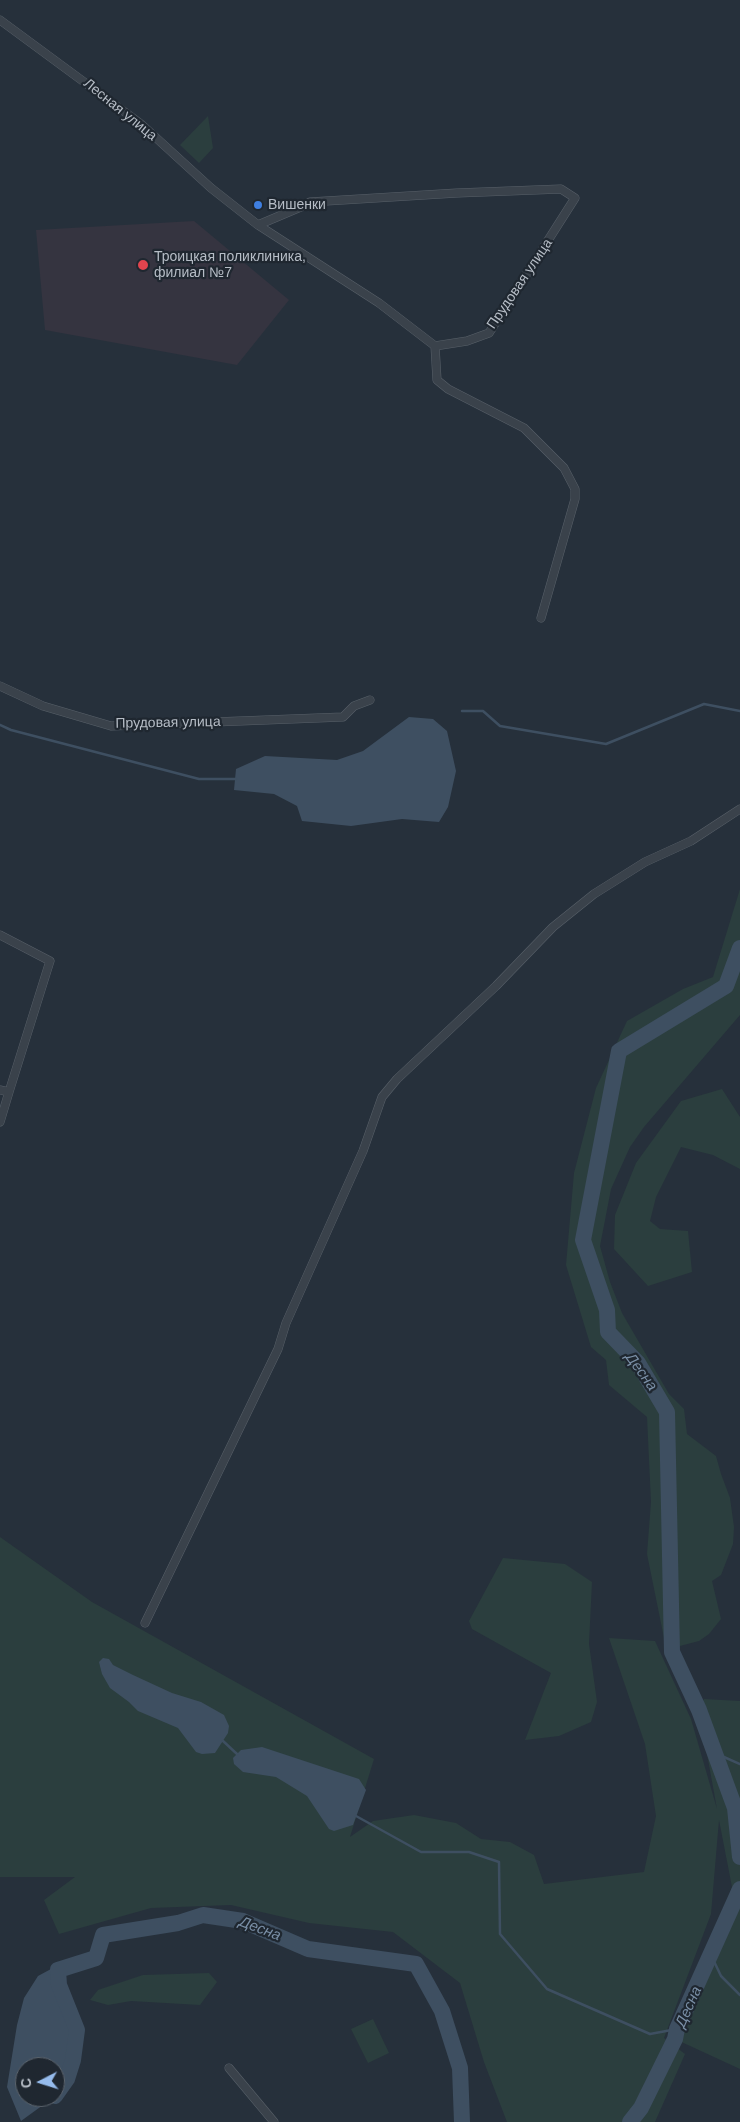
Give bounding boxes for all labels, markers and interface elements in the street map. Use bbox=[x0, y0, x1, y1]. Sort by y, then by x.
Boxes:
street label: Лесная улица bbox=[80, 75, 160, 145]
place label: Вишенки bbox=[268, 197, 326, 213]
marker: Вишенки bbox=[252, 199, 264, 211]
street label: Прудовая улица bbox=[484, 236, 556, 332]
place label: Троицкая поликлиника, филиал №7 bbox=[154, 249, 306, 282]
marker: Троицкая поликлиника, филиал №7 bbox=[136, 258, 150, 272]
street label: Прудовая улица bbox=[115, 714, 221, 732]
water label: Десна bbox=[621, 1349, 661, 1395]
water label: Десна bbox=[237, 1913, 283, 1945]
water label: Десна bbox=[672, 1984, 706, 2030]
north arrow bbox=[15, 2057, 65, 2107]
text: С bbox=[18, 2077, 34, 2089]

